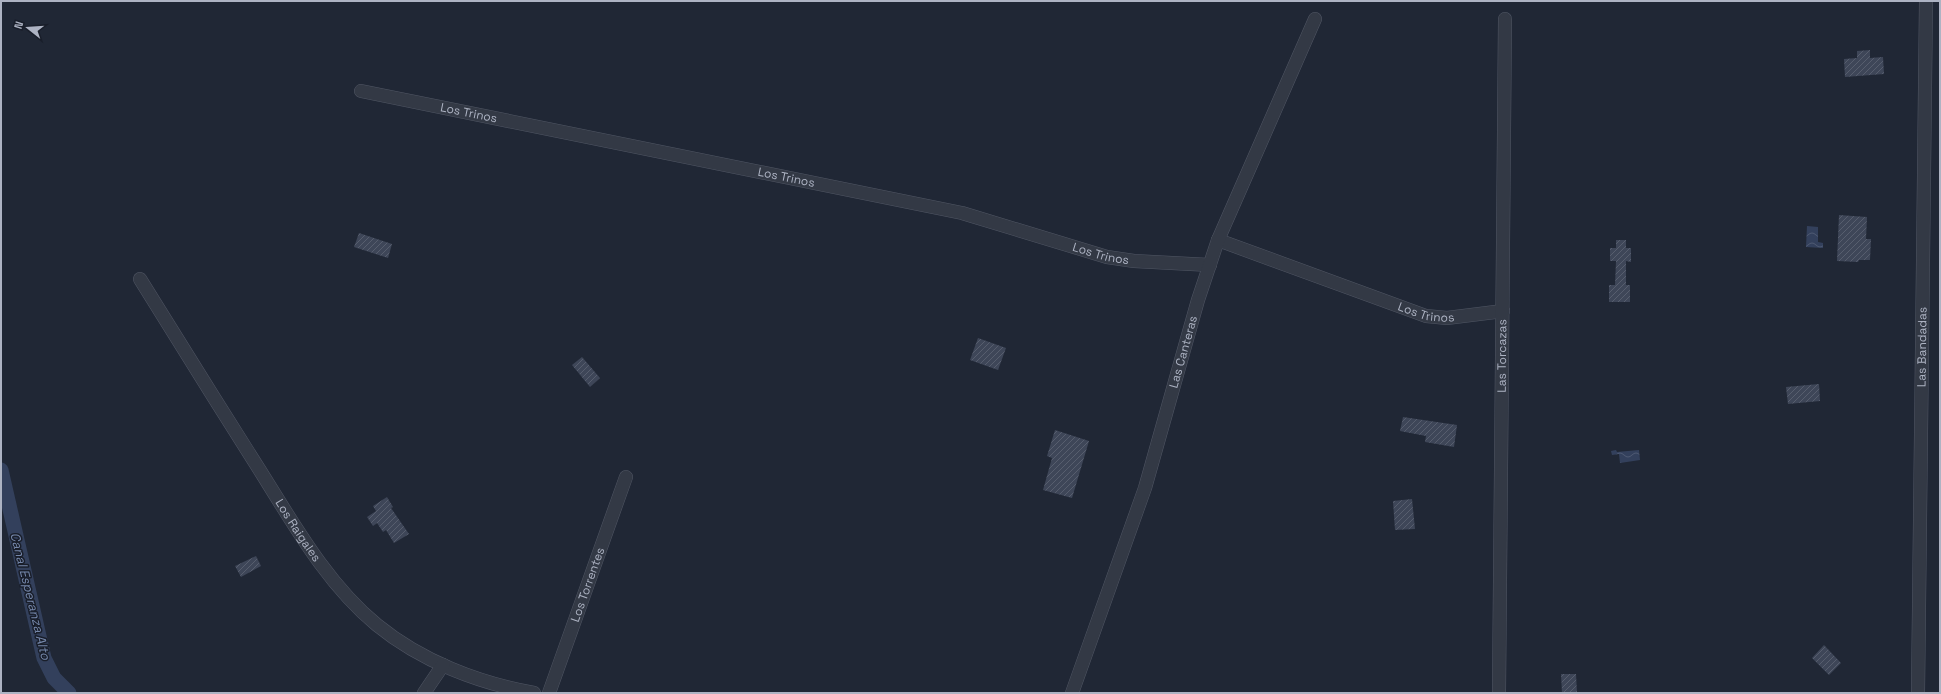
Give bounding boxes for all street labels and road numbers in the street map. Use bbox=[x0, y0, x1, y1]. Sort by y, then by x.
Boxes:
street label: Los Trinos bbox=[439, 99, 499, 126]
street label: Los Trinos bbox=[756, 164, 816, 191]
street label: Los Trinos bbox=[1071, 239, 1130, 268]
street label: Los Trinos bbox=[1396, 298, 1455, 326]
street label: Las Bandadas bbox=[1914, 307, 1930, 387]
street label: Las Canteras bbox=[1166, 314, 1201, 390]
street label: Las Torcazas bbox=[1494, 319, 1510, 393]
street label: Los Raigales bbox=[272, 496, 324, 565]
street label: Los Torrentes bbox=[567, 545, 608, 624]

